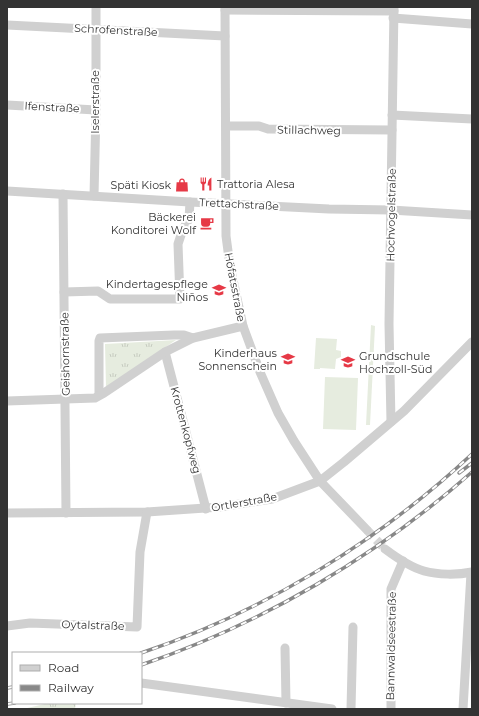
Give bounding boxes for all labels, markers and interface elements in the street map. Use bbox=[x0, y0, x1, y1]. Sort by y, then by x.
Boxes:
street label: Schrofenstraße bbox=[74, 21, 158, 39]
street label: Iselerstraße bbox=[88, 70, 102, 134]
street label: Ifenstraße bbox=[24, 99, 80, 115]
street label: Stillachweg bbox=[277, 122, 341, 138]
street label: Hochvogelstraße bbox=[383, 168, 399, 262]
restaurant icon: Trattoria Alesa bbox=[198, 176, 214, 192]
shop icon: Späti Kiosk bbox=[174, 177, 190, 193]
place label: Trattoria Alesa bbox=[217, 177, 295, 191]
place label: Späti Kiosk bbox=[110, 178, 171, 192]
street label: Trettachstraße bbox=[199, 195, 280, 213]
place label: Bäckerei Konditorei Wolf bbox=[111, 210, 197, 237]
cafe icon: Bäckerei Konditorei Wolf bbox=[199, 215, 215, 231]
street label: Höfatsstraße bbox=[221, 251, 249, 323]
place label: Kindertagespflege Niños bbox=[106, 277, 209, 304]
school or university icon: Kindertagespflege Niños bbox=[211, 282, 227, 298]
street label: Geishornstraße bbox=[57, 312, 73, 396]
place label: Kinderhaus Sonnenschein bbox=[198, 346, 278, 373]
place label: Grundschule Hochzoll-Süd bbox=[359, 349, 432, 376]
school or university icon: Kinderhaus Sonnenschein bbox=[280, 351, 296, 367]
school or university icon: Grundschule Hochzoll-Süd bbox=[340, 354, 356, 370]
street label: Krottenkopfweg bbox=[168, 385, 204, 475]
street label: Ortlerstraße bbox=[210, 489, 278, 515]
street label: Bannwaldseestraße bbox=[383, 591, 399, 701]
street label: Oytalstraße bbox=[61, 617, 125, 633]
legend bbox=[12, 652, 142, 704]
text: Road bbox=[48, 660, 79, 675]
text: Railway bbox=[48, 680, 94, 695]

